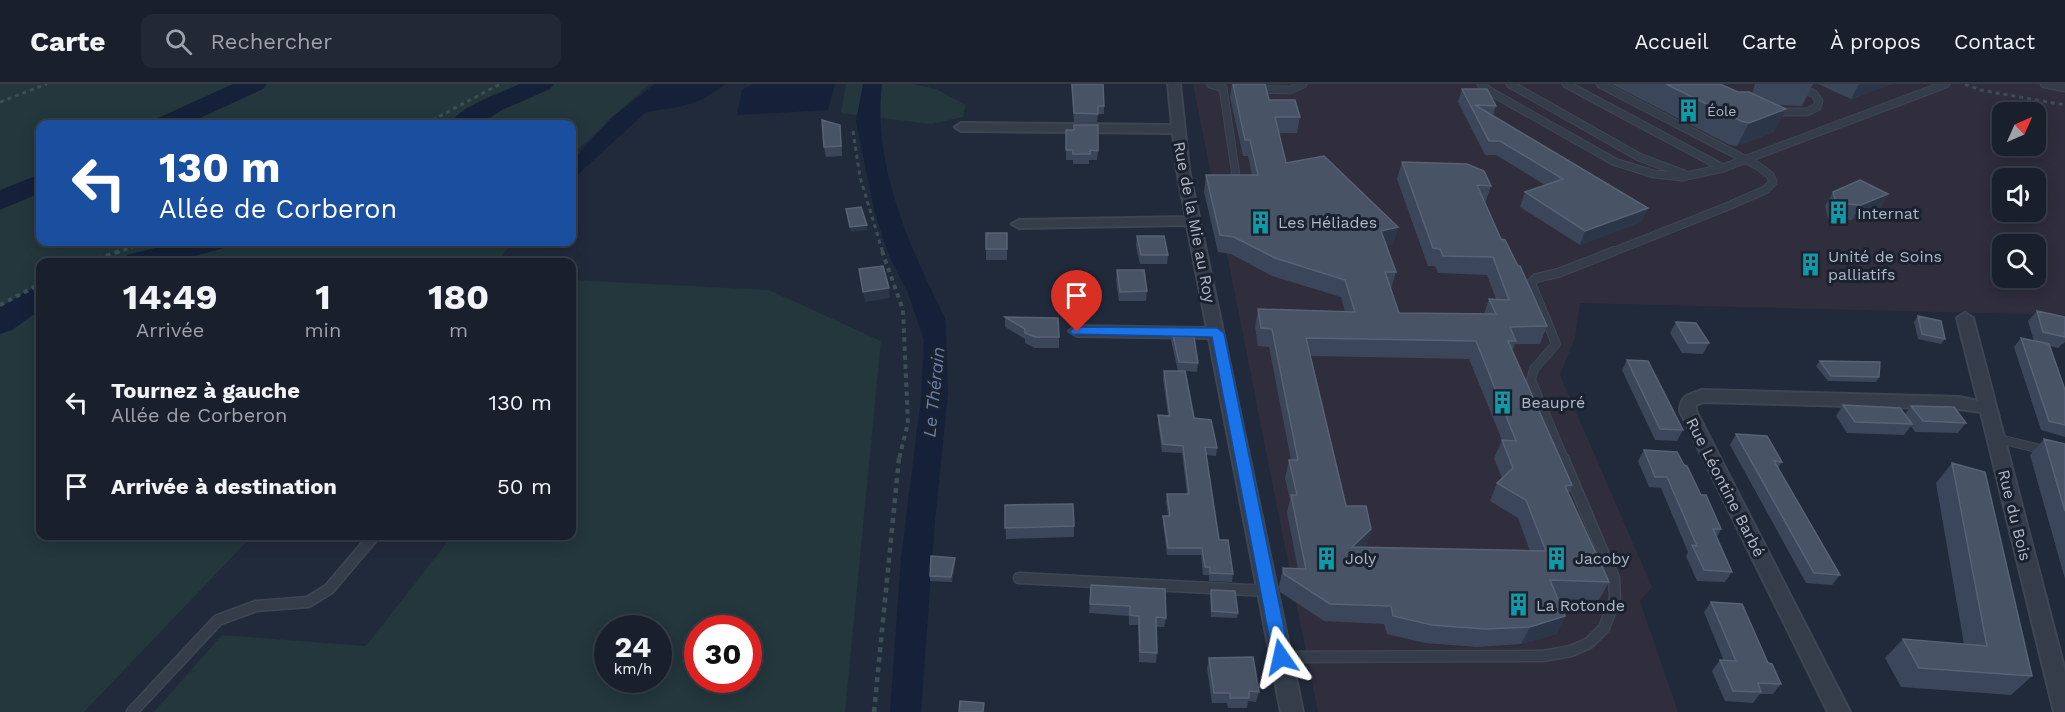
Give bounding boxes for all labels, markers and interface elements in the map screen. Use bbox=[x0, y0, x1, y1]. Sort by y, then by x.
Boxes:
search box bbox=[141, 14, 561, 68]
text: Carte bbox=[30, 25, 105, 58]
icon: search bbox=[162, 25, 195, 58]
text: Rechercher bbox=[210, 29, 332, 54]
text: Accueil bbox=[1634, 29, 1709, 54]
text: Carte bbox=[1742, 29, 1797, 54]
text: À propos bbox=[1830, 29, 1921, 54]
text: Contact bbox=[1954, 29, 2035, 54]
building icon: Éole bbox=[1676, 98, 1702, 124]
north arrow bbox=[1992, 102, 2046, 156]
map controls bbox=[1992, 102, 2046, 288]
place label: Éole bbox=[1707, 103, 1736, 119]
street label: Rue de la Mie au Roy bbox=[1170, 140, 1220, 305]
text: 130 m bbox=[159, 143, 281, 192]
icon: left bbox=[60, 144, 138, 222]
button: sound bbox=[1992, 168, 2046, 222]
text: Allée de Corberon bbox=[159, 193, 397, 225]
building icon: Internat bbox=[1826, 200, 1852, 226]
place label: Internat bbox=[1857, 204, 1920, 223]
building icon: Les Héliades bbox=[1247, 209, 1273, 235]
place label: Les Héliades bbox=[1278, 213, 1377, 232]
button: search bbox=[1992, 234, 2046, 288]
place label: Unité de Soins palliatifs bbox=[1828, 247, 1942, 284]
building icon: Unité de Soins palliatifs bbox=[1797, 252, 1823, 278]
pin bbox=[1051, 270, 1102, 332]
text: 14:49 bbox=[123, 276, 218, 318]
text: 1 bbox=[315, 276, 331, 318]
text: 180 bbox=[428, 276, 489, 318]
icon: arrive bbox=[1060, 279, 1093, 312]
text: Arrivée bbox=[136, 318, 204, 342]
text: min bbox=[305, 318, 341, 342]
text: m bbox=[449, 318, 468, 342]
water label: Le Thérain bbox=[918, 346, 949, 438]
text: Tournez à gauche bbox=[111, 378, 300, 403]
icon: left bbox=[60, 386, 93, 419]
building icon: Beaupré bbox=[1490, 389, 1516, 415]
text: 130 m bbox=[488, 390, 552, 415]
place label: Beaupré bbox=[1521, 393, 1585, 412]
text: Allée de Corberon bbox=[111, 403, 287, 427]
street label: Rue Léontine Barbé bbox=[1682, 414, 1769, 560]
street label: Rue du Bois bbox=[1994, 468, 2035, 563]
icon: arrive bbox=[60, 470, 93, 503]
text: Arrivée à destination bbox=[111, 474, 337, 499]
text: 50 m bbox=[497, 474, 552, 499]
building icon: Joly bbox=[1314, 545, 1340, 571]
building icon: Jacoby bbox=[1544, 545, 1570, 571]
place label: Joly bbox=[1345, 549, 1377, 568]
place label: Jacoby bbox=[1575, 549, 1630, 568]
building icon: La Rotonde bbox=[1505, 592, 1531, 618]
place label: La Rotonde bbox=[1536, 596, 1625, 615]
speed limit sign: 30 bbox=[684, 615, 762, 693]
position arrow bbox=[1249, 625, 1313, 689]
text: 24 bbox=[615, 629, 651, 664]
text: km/h bbox=[614, 660, 652, 678]

